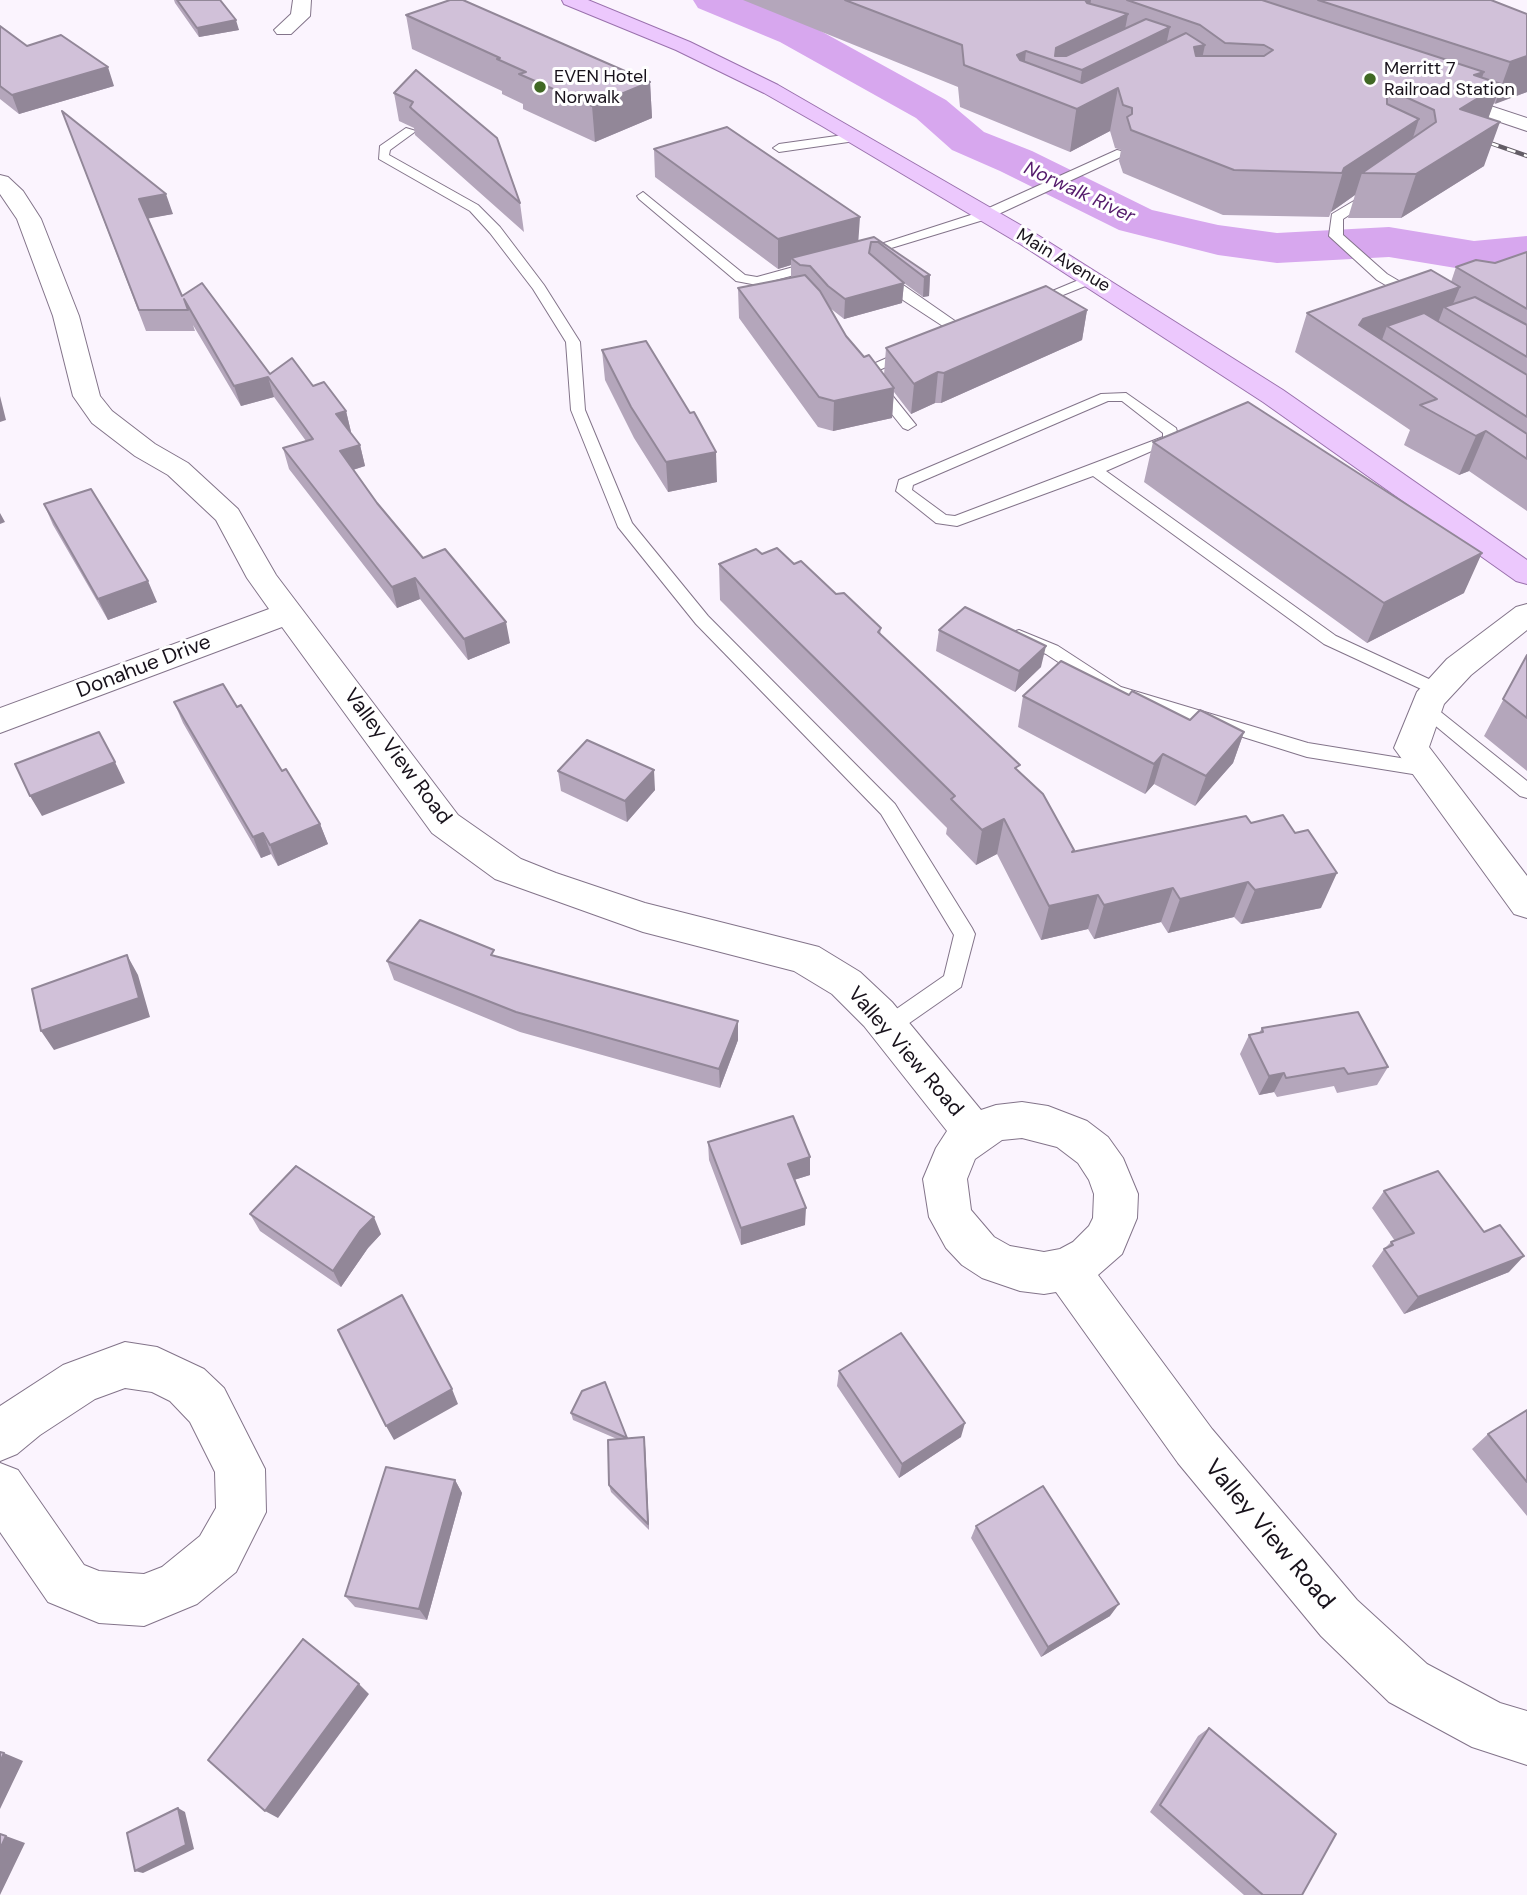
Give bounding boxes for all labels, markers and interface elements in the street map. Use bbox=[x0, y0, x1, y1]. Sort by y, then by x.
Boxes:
place label: Merritt 7 Railroad Station bbox=[1384, 58, 1515, 100]
place label: EVEN Hotel Norwalk bbox=[554, 66, 647, 108]
marker: Merritt 7 Railroad Station bbox=[1362, 71, 1378, 87]
marker: EVEN Hotel Norwalk bbox=[532, 79, 548, 95]
water label: Norwalk River bbox=[1020, 157, 1138, 229]
street label: Main Avenue bbox=[1012, 225, 1114, 297]
street label: Donahue Drive bbox=[73, 630, 215, 704]
street label: Valley View Road bbox=[338, 684, 456, 830]
street label: Valley View Road bbox=[842, 982, 968, 1122]
street label: Valley View Road bbox=[1198, 1454, 1340, 1616]

